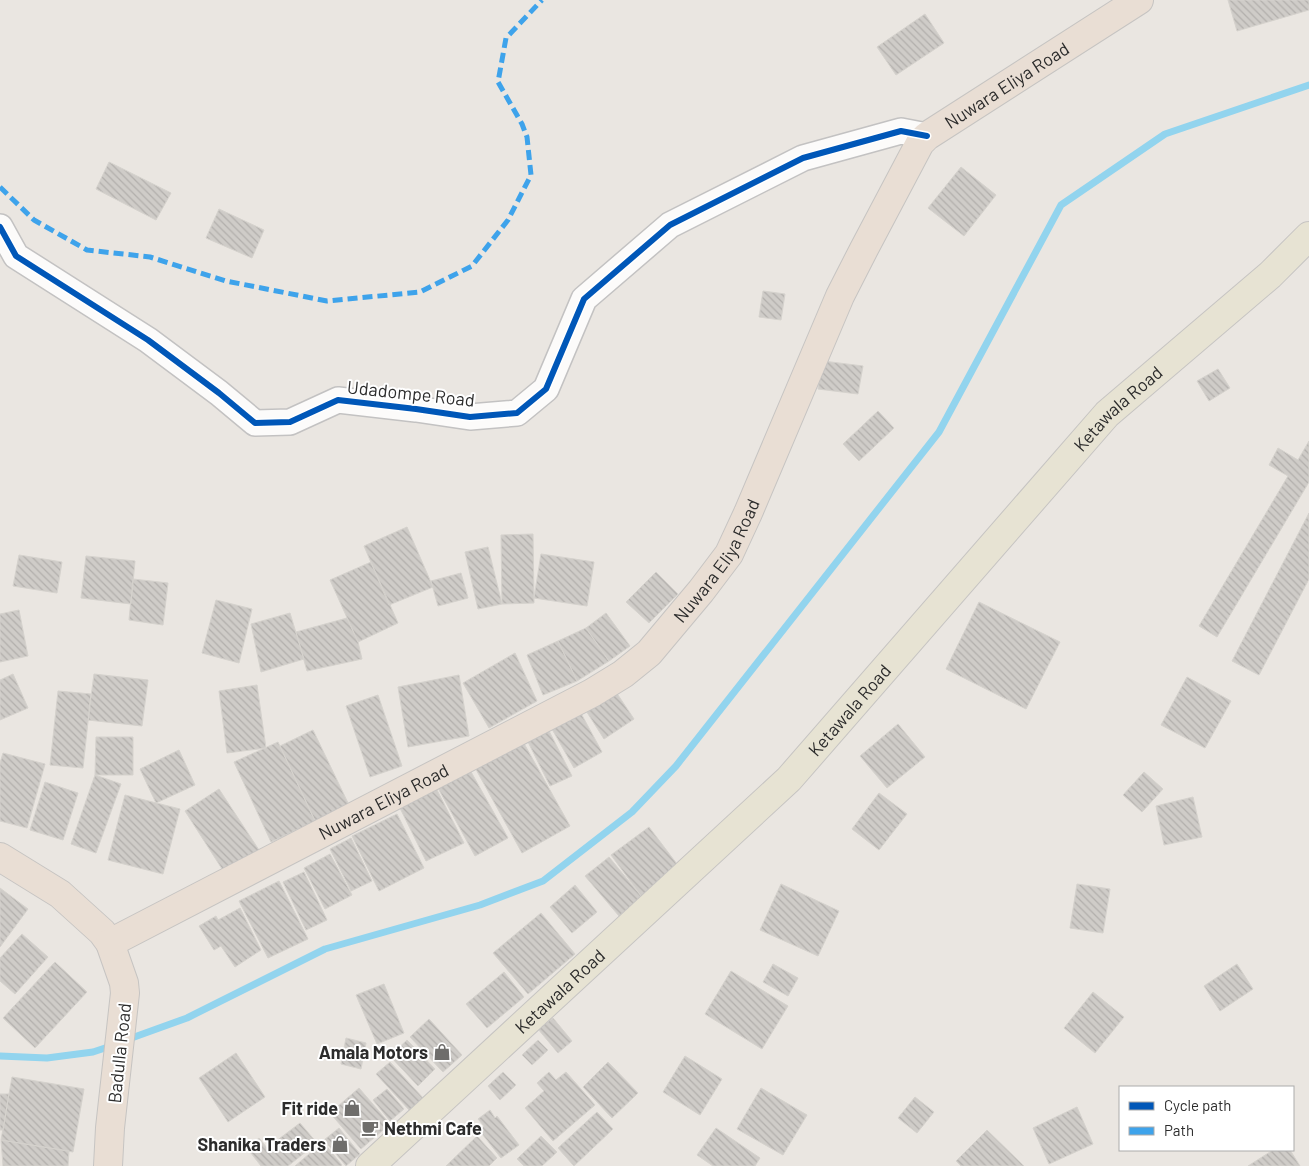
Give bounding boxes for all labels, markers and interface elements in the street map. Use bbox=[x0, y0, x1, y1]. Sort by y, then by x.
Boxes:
street label: Nuwara Eliya Road bbox=[940, 37, 1073, 133]
street label: Ketawala Road bbox=[1069, 361, 1167, 456]
street label: Udadompe Road bbox=[346, 375, 476, 411]
street label: Nuwara Eliya Road bbox=[669, 495, 764, 627]
street label: Ketawala Road bbox=[803, 659, 895, 760]
street label: Nuwara Eliya Road bbox=[315, 758, 452, 844]
street label: Ketawala Road bbox=[510, 944, 609, 1038]
street label: Badulla Road bbox=[103, 1002, 135, 1104]
place label: Amala Motors bbox=[319, 1041, 428, 1063]
shop icon: Amala Motors bbox=[432, 1042, 452, 1062]
legend bbox=[1119, 1086, 1294, 1151]
text: Cycle path bbox=[1164, 1096, 1231, 1114]
place label: Fit ride bbox=[281, 1097, 338, 1119]
shop icon: Fit ride bbox=[342, 1098, 362, 1118]
place label: Nethmi Cafe bbox=[384, 1117, 482, 1139]
cafe icon: Nethmi Cafe bbox=[360, 1118, 380, 1138]
text: Path bbox=[1164, 1121, 1194, 1139]
place label: Shanika Traders bbox=[198, 1133, 326, 1155]
shop icon: Shanika Traders bbox=[330, 1134, 350, 1154]

